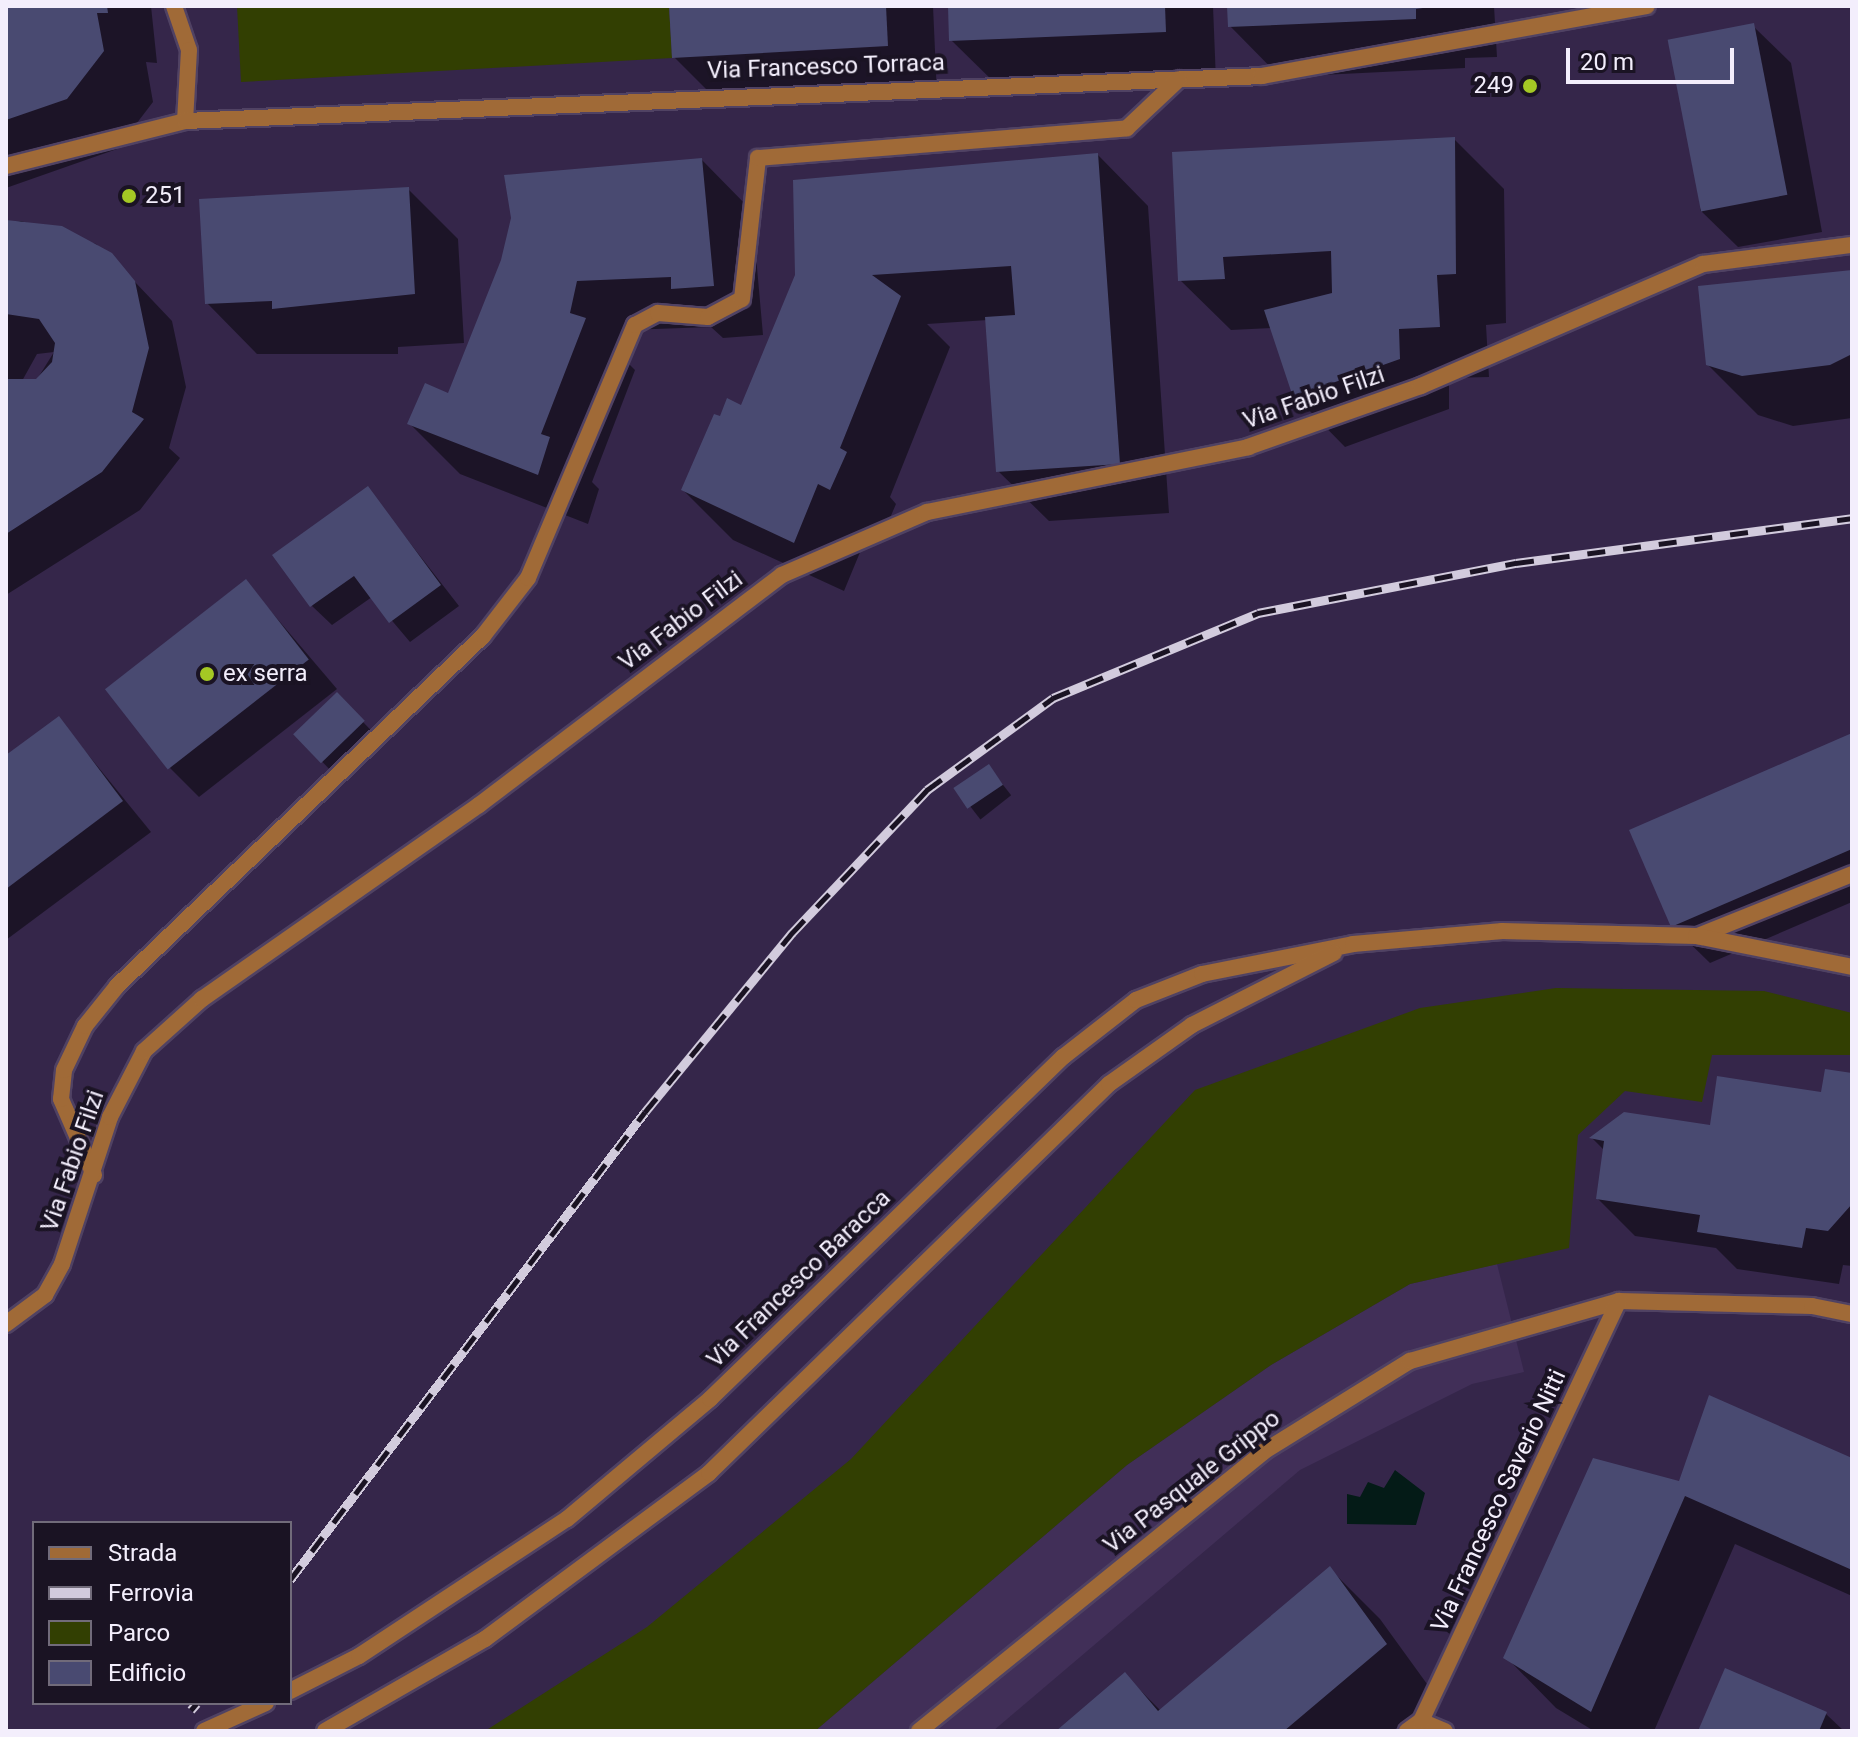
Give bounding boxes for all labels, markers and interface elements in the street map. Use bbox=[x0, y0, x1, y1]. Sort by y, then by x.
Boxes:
scale bar bbox=[1570, 32, 1738, 82]
street label: Via Francesco Torraca bbox=[706, 48, 946, 86]
text: 20 m bbox=[1580, 48, 1634, 76]
place label: 249 bbox=[1474, 72, 1514, 100]
marker: 249 bbox=[1521, 77, 1539, 95]
place label: 251 bbox=[145, 182, 185, 210]
marker: 251 bbox=[120, 187, 138, 205]
street label: Via Fabio Filzi bbox=[1239, 360, 1389, 436]
street label: Via Fabio Filzi bbox=[613, 565, 749, 677]
place label: ex serra bbox=[223, 660, 308, 688]
marker: ex serra bbox=[198, 665, 216, 683]
street label: Via Fabio Filzi bbox=[35, 1086, 111, 1236]
street label: Via Francesco Baracca bbox=[701, 1184, 897, 1374]
street label: Via Francesco Saverio Nitti bbox=[1425, 1365, 1573, 1637]
street label: Via Pasquale Grippo bbox=[1098, 1404, 1286, 1560]
legend bbox=[32, 1521, 292, 1705]
text: Strada bbox=[108, 1539, 177, 1567]
text: Ferrovia bbox=[108, 1579, 194, 1607]
text: Parco bbox=[108, 1619, 170, 1647]
text: Edificio bbox=[108, 1659, 186, 1687]

